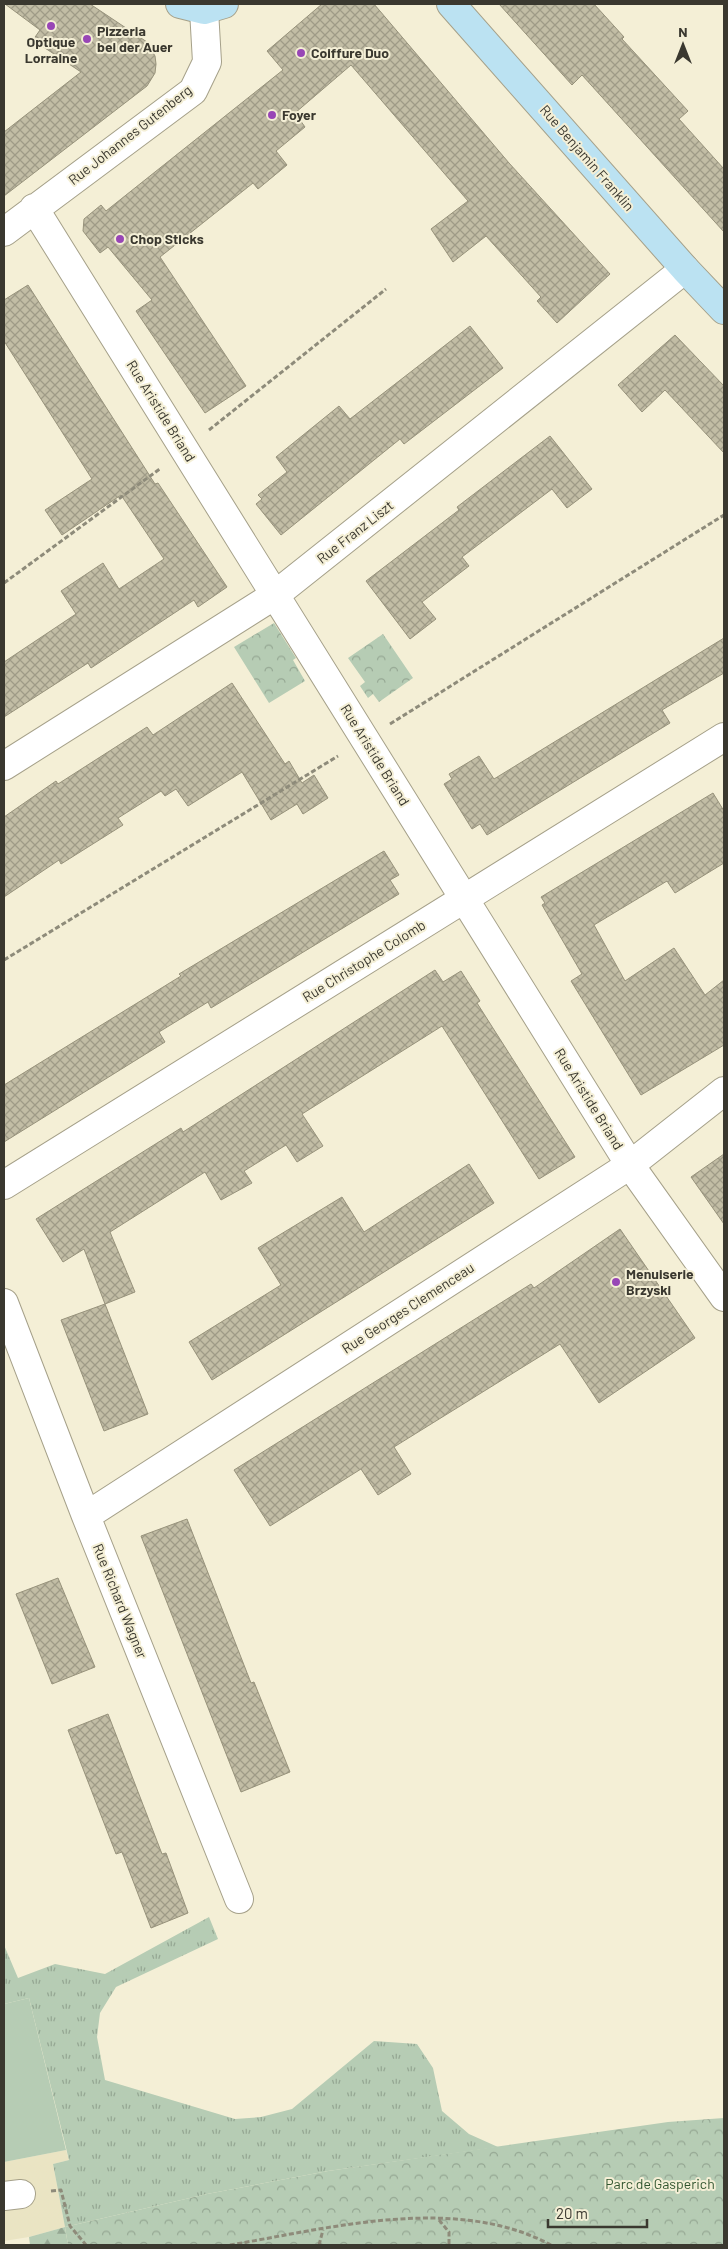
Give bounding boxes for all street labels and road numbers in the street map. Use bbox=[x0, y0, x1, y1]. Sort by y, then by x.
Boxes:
street label: Rue Johannes Gutenberg bbox=[65, 81, 195, 188]
street label: Rue Benjamin Franklin bbox=[537, 101, 638, 214]
street label: Rue Aristide Briand bbox=[123, 357, 199, 465]
street label: Rue Franz Liszt bbox=[313, 496, 396, 567]
street label: Rue Aristide Briand bbox=[337, 701, 413, 809]
street label: Rue Christophe Colomb bbox=[299, 916, 428, 1005]
street label: Rue Aristide Briand bbox=[551, 1045, 627, 1153]
street label: Rue Georges Clemenceau bbox=[338, 1258, 477, 1357]
street label: Rue Richard Wagner bbox=[90, 1541, 151, 1661]

